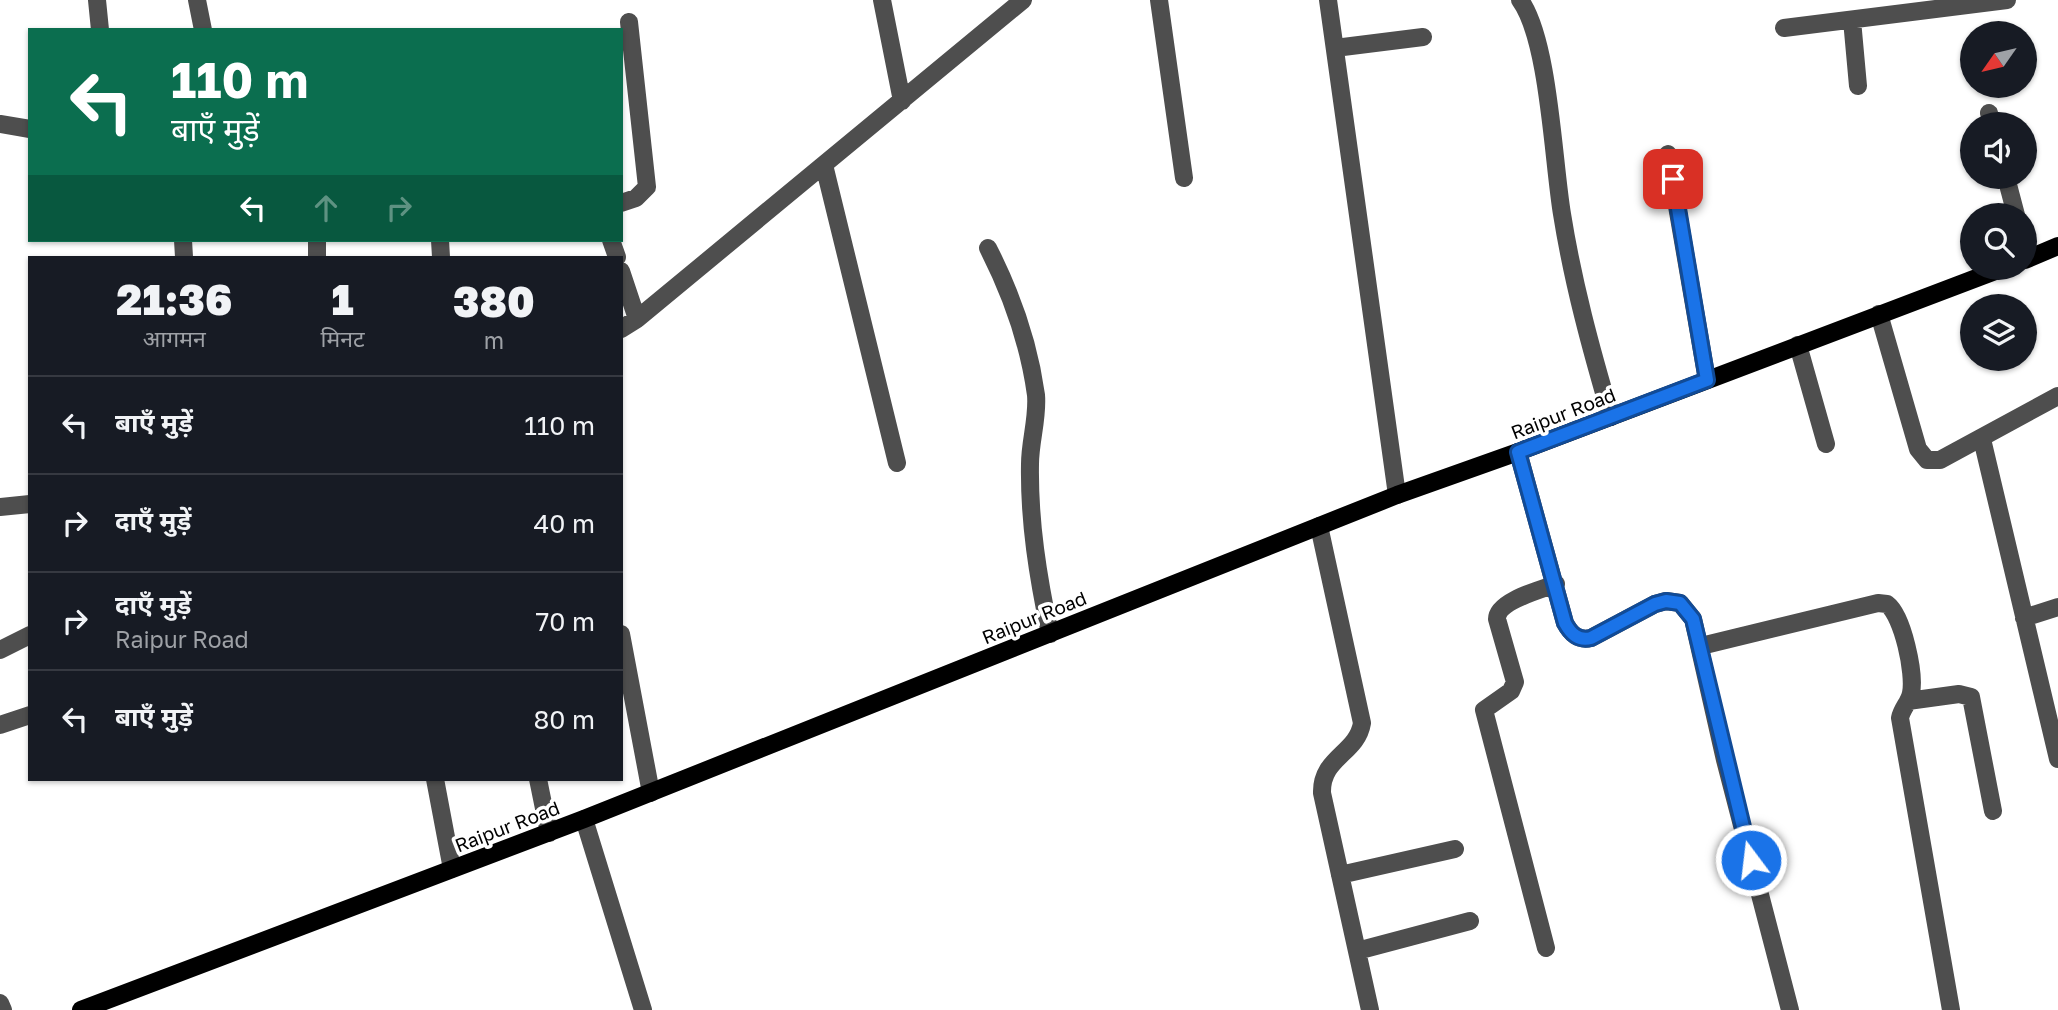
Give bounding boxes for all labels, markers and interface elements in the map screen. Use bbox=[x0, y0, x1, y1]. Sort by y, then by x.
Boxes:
north arrow bbox=[1960, 21, 2037, 98]
map controls bbox=[1960, 21, 2037, 371]
text: 110 m bbox=[171, 50, 308, 109]
icon: left bbox=[56, 56, 147, 147]
text: बाएँ मुड़ें bbox=[171, 110, 260, 148]
button: sound bbox=[1960, 112, 2037, 189]
pin bbox=[1643, 149, 1703, 209]
icon: arrive bbox=[1654, 160, 1692, 198]
icon: left bbox=[234, 189, 272, 227]
icon: ahead bbox=[307, 189, 345, 227]
icon: right bbox=[380, 189, 418, 227]
button: search bbox=[1960, 203, 2037, 280]
text: 21:36 bbox=[116, 274, 232, 324]
text: 1 bbox=[331, 274, 354, 324]
text: 380 bbox=[453, 276, 535, 326]
button: layers bbox=[1960, 294, 2037, 371]
text: आगमन bbox=[143, 324, 206, 352]
text: मिनट bbox=[321, 324, 365, 352]
text: m bbox=[484, 326, 504, 354]
street label: Raipur Road bbox=[1507, 382, 1619, 444]
icon: left bbox=[56, 406, 94, 444]
text: बाएँ मुड़ें bbox=[115, 407, 193, 438]
text: 110 m bbox=[524, 410, 595, 441]
icon: right bbox=[56, 504, 94, 542]
text: दाएँ मुड़ें bbox=[115, 505, 191, 536]
text: 40 m bbox=[534, 508, 595, 539]
street label: Raipur Road bbox=[978, 586, 1090, 648]
text: दाएँ मुड़ें bbox=[115, 589, 191, 620]
icon: right bbox=[56, 602, 94, 640]
text: 70 m bbox=[536, 606, 595, 637]
text: Raipur Road bbox=[115, 625, 249, 653]
icon: left bbox=[56, 700, 94, 738]
text: बाएँ मुड़ें bbox=[115, 701, 193, 732]
text: 80 m bbox=[534, 704, 595, 735]
street label: Raipur Road bbox=[451, 795, 563, 857]
position arrow bbox=[1714, 823, 1788, 897]

